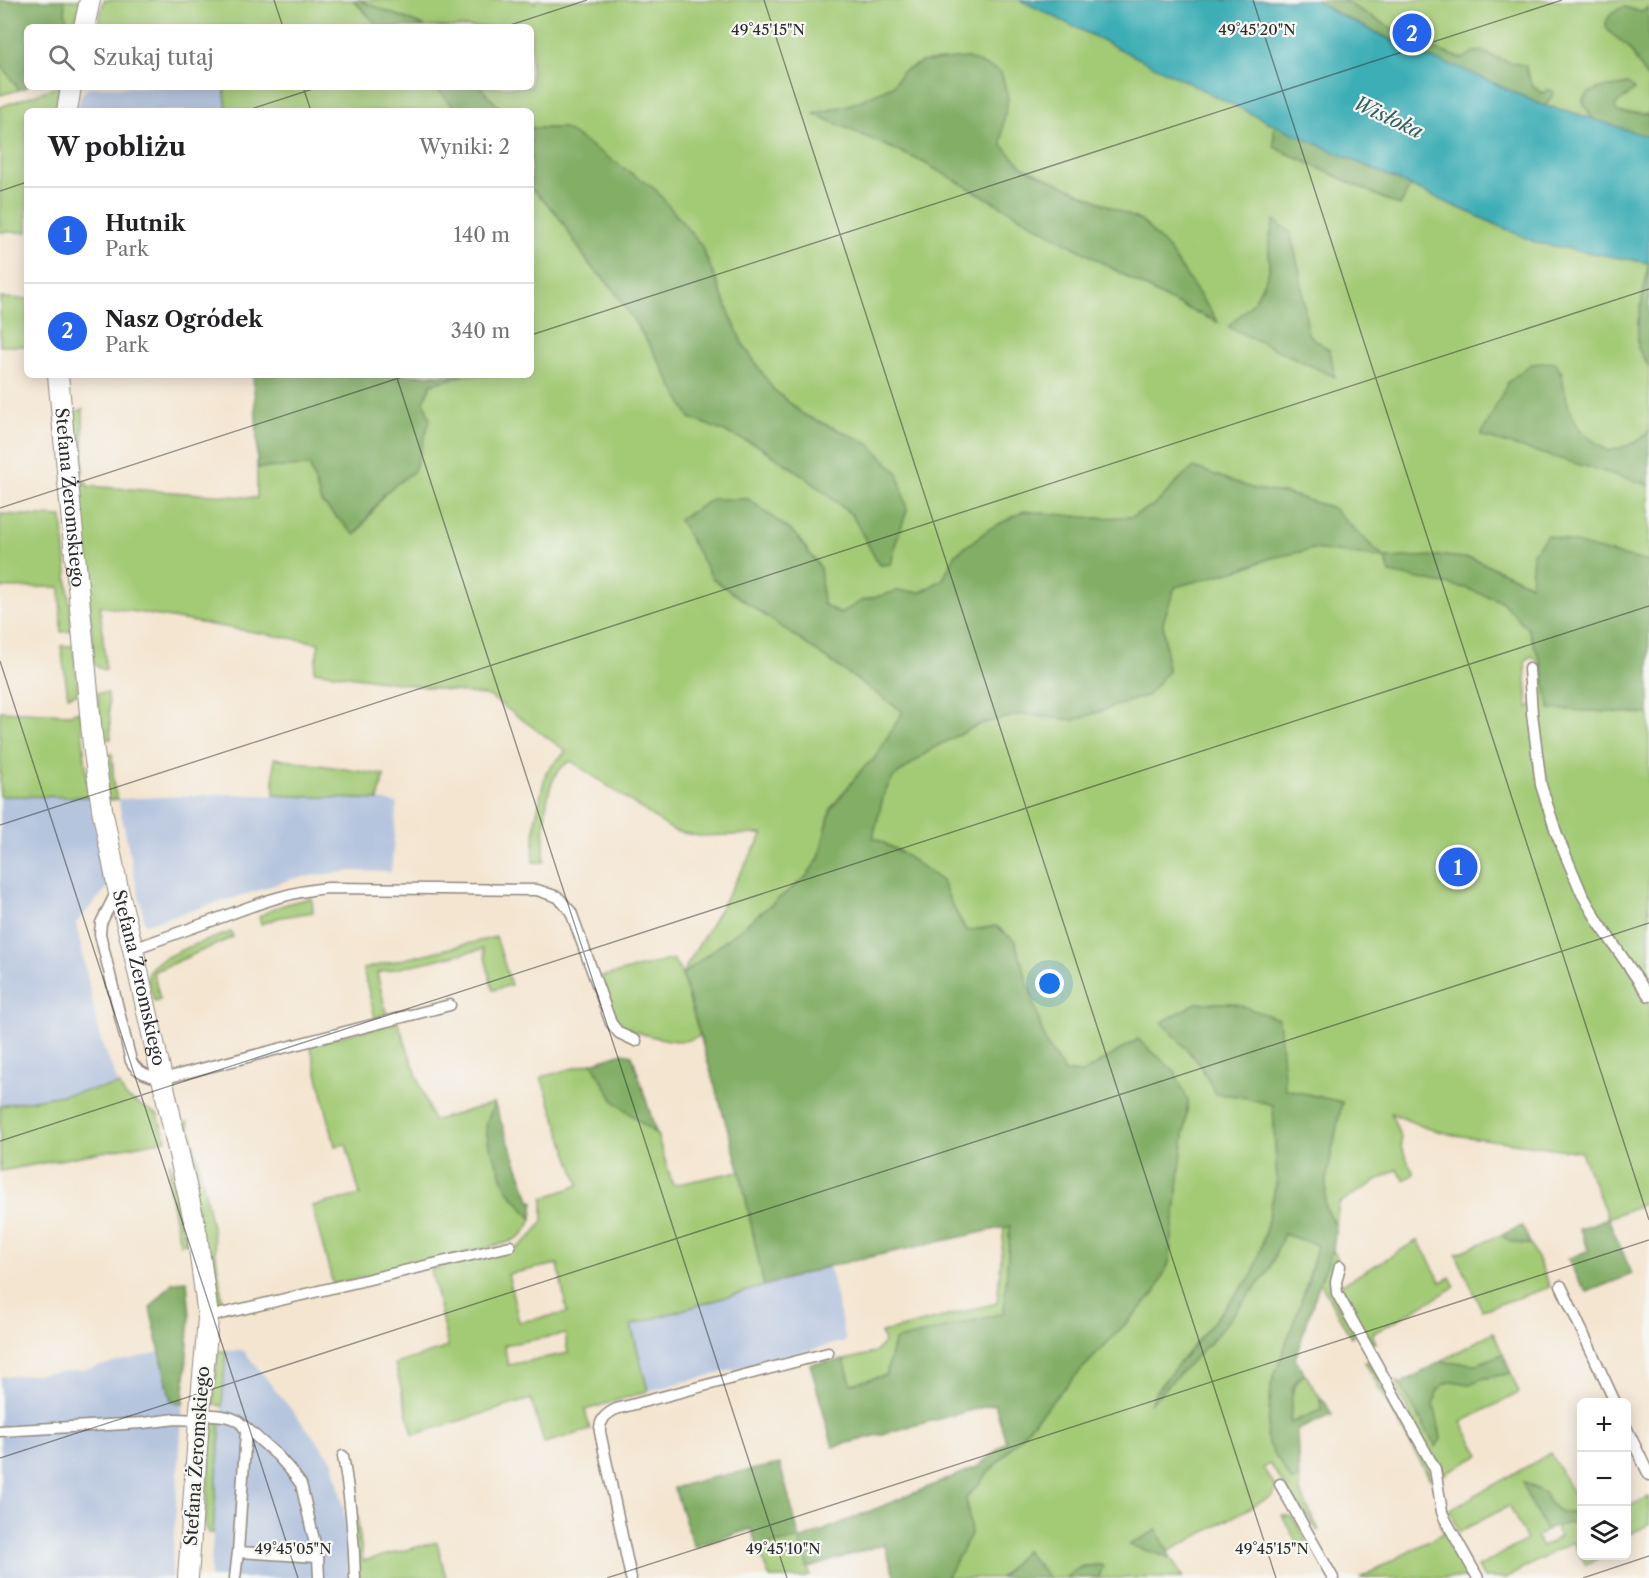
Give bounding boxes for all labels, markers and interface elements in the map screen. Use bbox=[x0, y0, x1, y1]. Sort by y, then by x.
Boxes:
pin: 2 bbox=[1392, 10, 1432, 56]
text: 49°45'15"N bbox=[731, 20, 805, 39]
text: 49°45'20"N bbox=[1218, 20, 1296, 39]
search box bbox=[24, 24, 534, 90]
icon: search bbox=[45, 41, 78, 74]
text: Szukaj tutaj bbox=[93, 44, 214, 71]
water label: Wisłoka bbox=[1350, 91, 1427, 143]
text: W pobliżu bbox=[48, 131, 186, 163]
text: Wyniki: 2 bbox=[419, 135, 510, 159]
text: Hutnik bbox=[105, 210, 185, 237]
text: 1 bbox=[63, 223, 72, 247]
text: 140 m bbox=[453, 223, 510, 247]
text: Park bbox=[105, 237, 148, 261]
text: Nasz Ogródek bbox=[105, 306, 263, 333]
text: 2 bbox=[62, 319, 73, 343]
text: 340 m bbox=[451, 319, 510, 343]
text: Park bbox=[105, 333, 148, 357]
street label: Stefana Żeromskiego bbox=[50, 407, 89, 588]
pin: 1 bbox=[1438, 844, 1478, 890]
street label: Stefana Żeromskiego bbox=[108, 887, 170, 1068]
your location bbox=[1035, 969, 1064, 998]
street label: Stefana Żeromskiego bbox=[179, 1365, 214, 1547]
map controls bbox=[1577, 1398, 1631, 1560]
button: + bbox=[1577, 1398, 1631, 1452]
button: − bbox=[1577, 1452, 1631, 1506]
button: layers bbox=[1577, 1506, 1631, 1560]
text: 49°45'05"N bbox=[254, 1539, 332, 1558]
text: 49°45'10"N bbox=[745, 1539, 821, 1558]
text: 49°45'15"N bbox=[1235, 1539, 1309, 1558]

